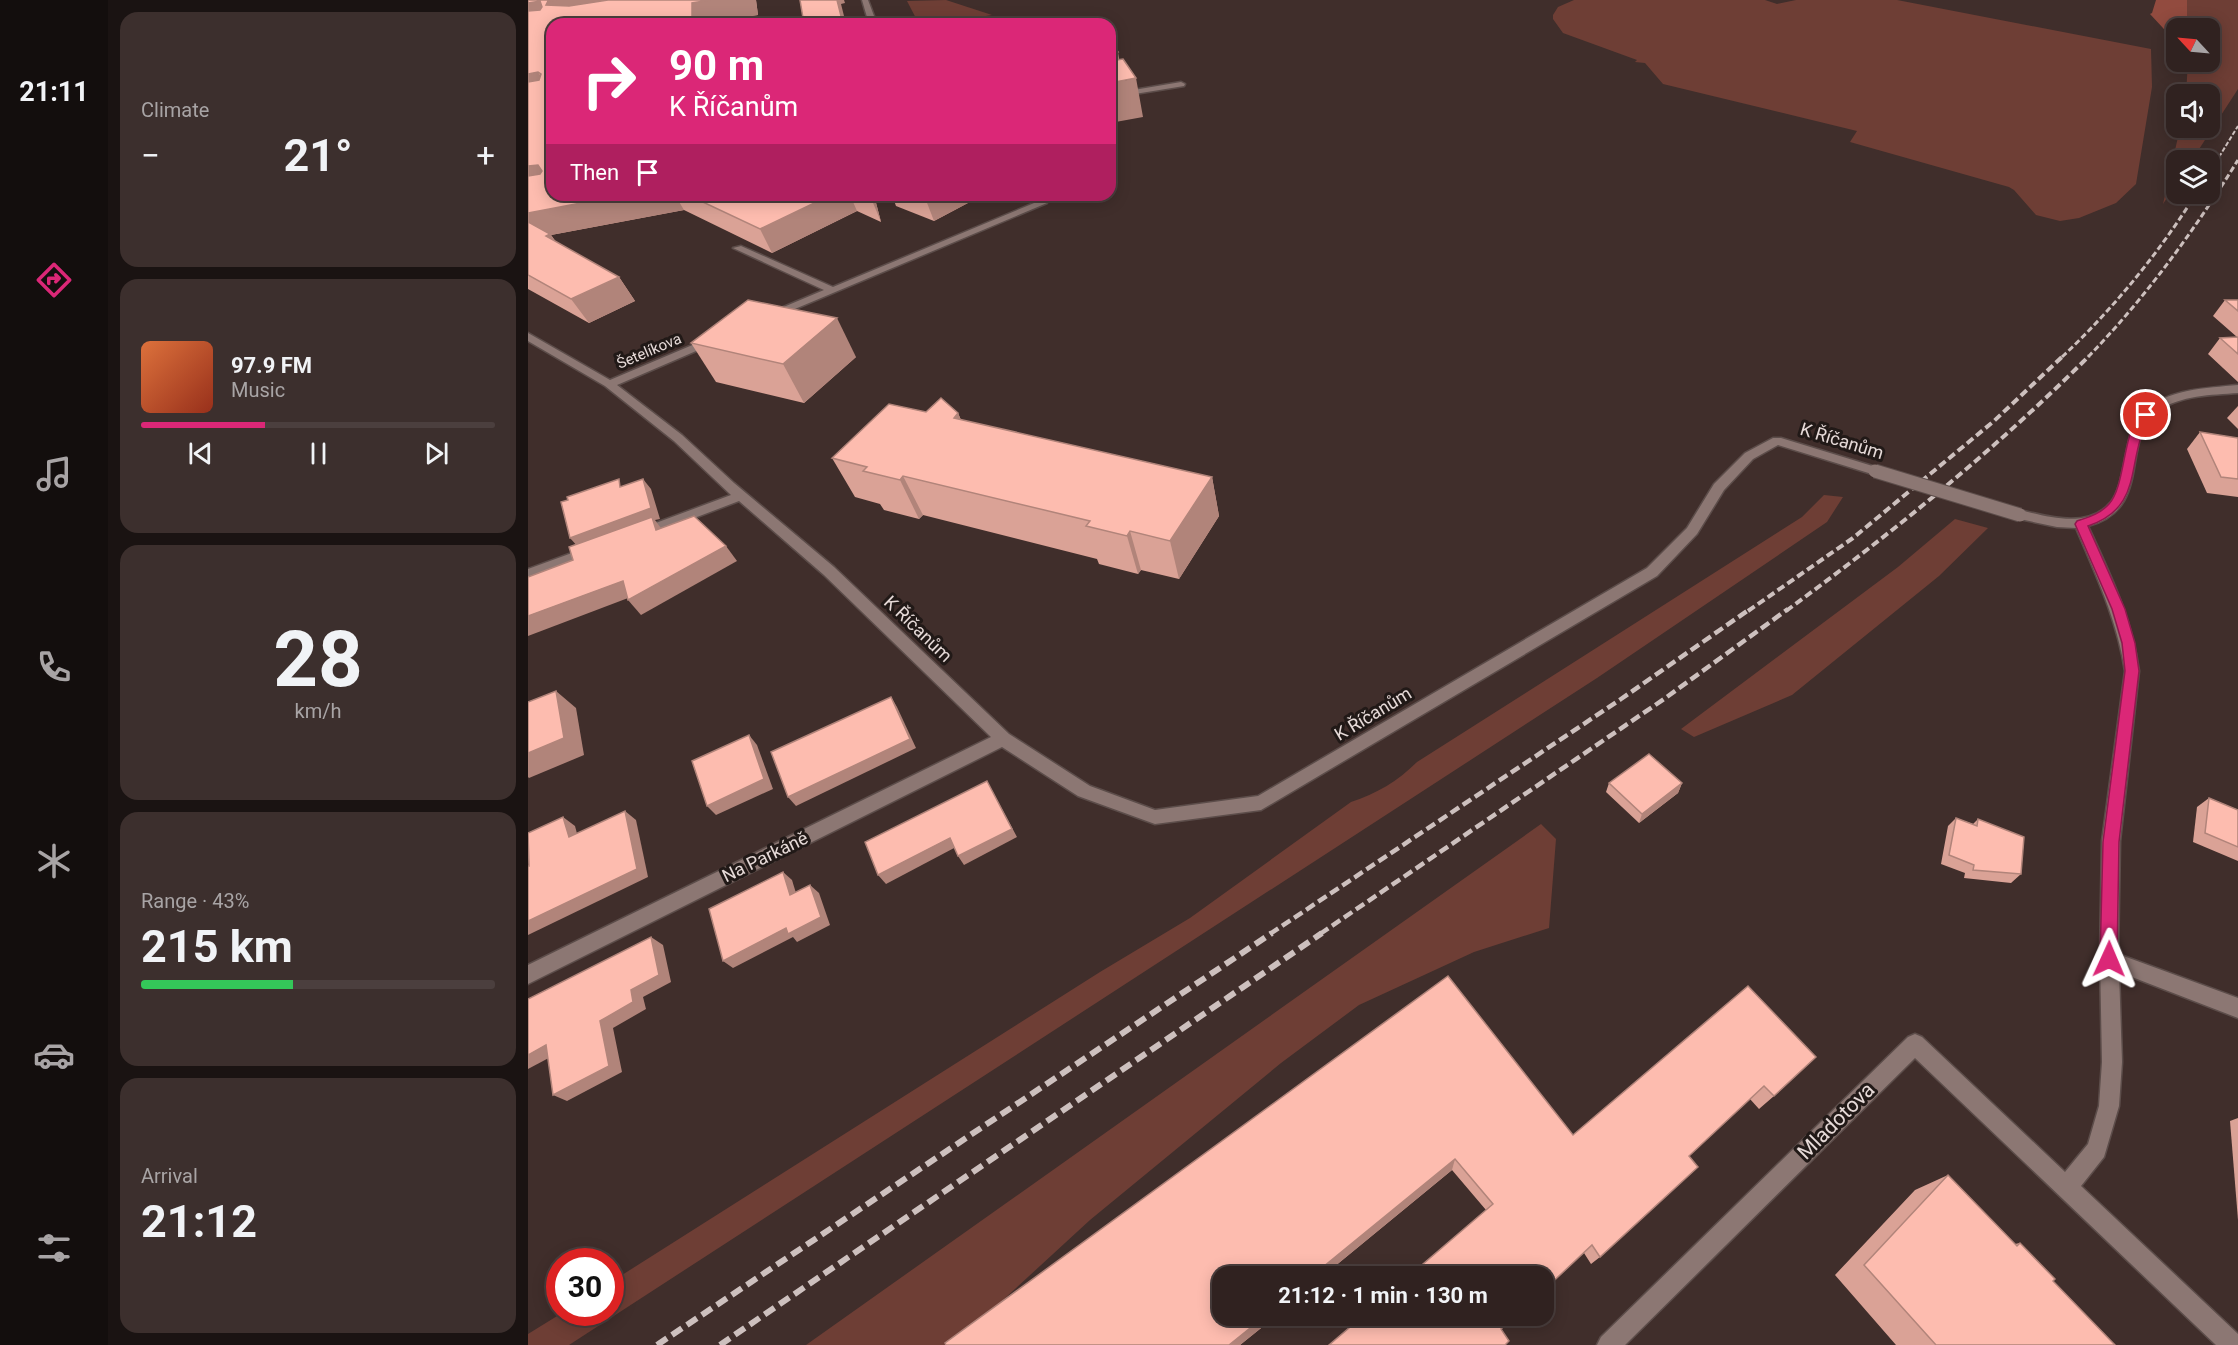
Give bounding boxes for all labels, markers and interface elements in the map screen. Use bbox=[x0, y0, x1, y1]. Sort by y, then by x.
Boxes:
north arrow bbox=[2166, 18, 2220, 72]
map controls bbox=[2166, 18, 2220, 204]
text: 90 m bbox=[669, 41, 764, 90]
icon: right bbox=[570, 42, 648, 120]
text: 21:11 bbox=[19, 76, 89, 108]
button: sound bbox=[2166, 84, 2220, 138]
text: K Říčanům bbox=[669, 91, 798, 123]
text: Climate bbox=[141, 98, 209, 122]
text: 21° bbox=[283, 129, 353, 182]
text: − bbox=[141, 136, 160, 175]
text: + bbox=[476, 136, 495, 175]
button: layers bbox=[2166, 150, 2220, 204]
icon: arrive bbox=[631, 156, 664, 189]
text: Then bbox=[570, 160, 619, 185]
icon: directions bbox=[33, 259, 75, 301]
street label: Šetelíkova bbox=[614, 329, 684, 373]
text: 97.9 FM bbox=[231, 353, 312, 378]
text: Music bbox=[231, 378, 285, 402]
pin bbox=[2120, 389, 2171, 440]
icon: arrive bbox=[2129, 398, 2162, 431]
street label: K Říčanům bbox=[1798, 418, 1886, 463]
icon: previous bbox=[184, 437, 217, 470]
icon: pause bbox=[302, 437, 335, 470]
icon: next bbox=[420, 437, 453, 470]
icon: music bbox=[33, 453, 75, 495]
street label: K Říčanům bbox=[880, 591, 957, 666]
text: 28 bbox=[273, 614, 363, 705]
icon: phone bbox=[33, 646, 75, 688]
street label: K Říčanům bbox=[1330, 682, 1415, 745]
text: km/h bbox=[295, 699, 341, 723]
street label: Na Parkáně bbox=[719, 827, 811, 886]
icon: climate bbox=[33, 840, 75, 882]
text: Range · 43% bbox=[141, 889, 249, 913]
text: 215 km bbox=[141, 920, 293, 973]
position arrow bbox=[2077, 927, 2141, 991]
icon: car bbox=[33, 1034, 75, 1076]
street label: Mladotova bbox=[1793, 1078, 1879, 1164]
text: Arrival bbox=[141, 1164, 198, 1188]
text: 21:12 bbox=[141, 1195, 257, 1248]
icon: filters bbox=[33, 1227, 75, 1269]
speed limit sign: 30 bbox=[546, 1248, 624, 1326]
text: 21:12 · 1 min · 130 m bbox=[1278, 1283, 1488, 1308]

